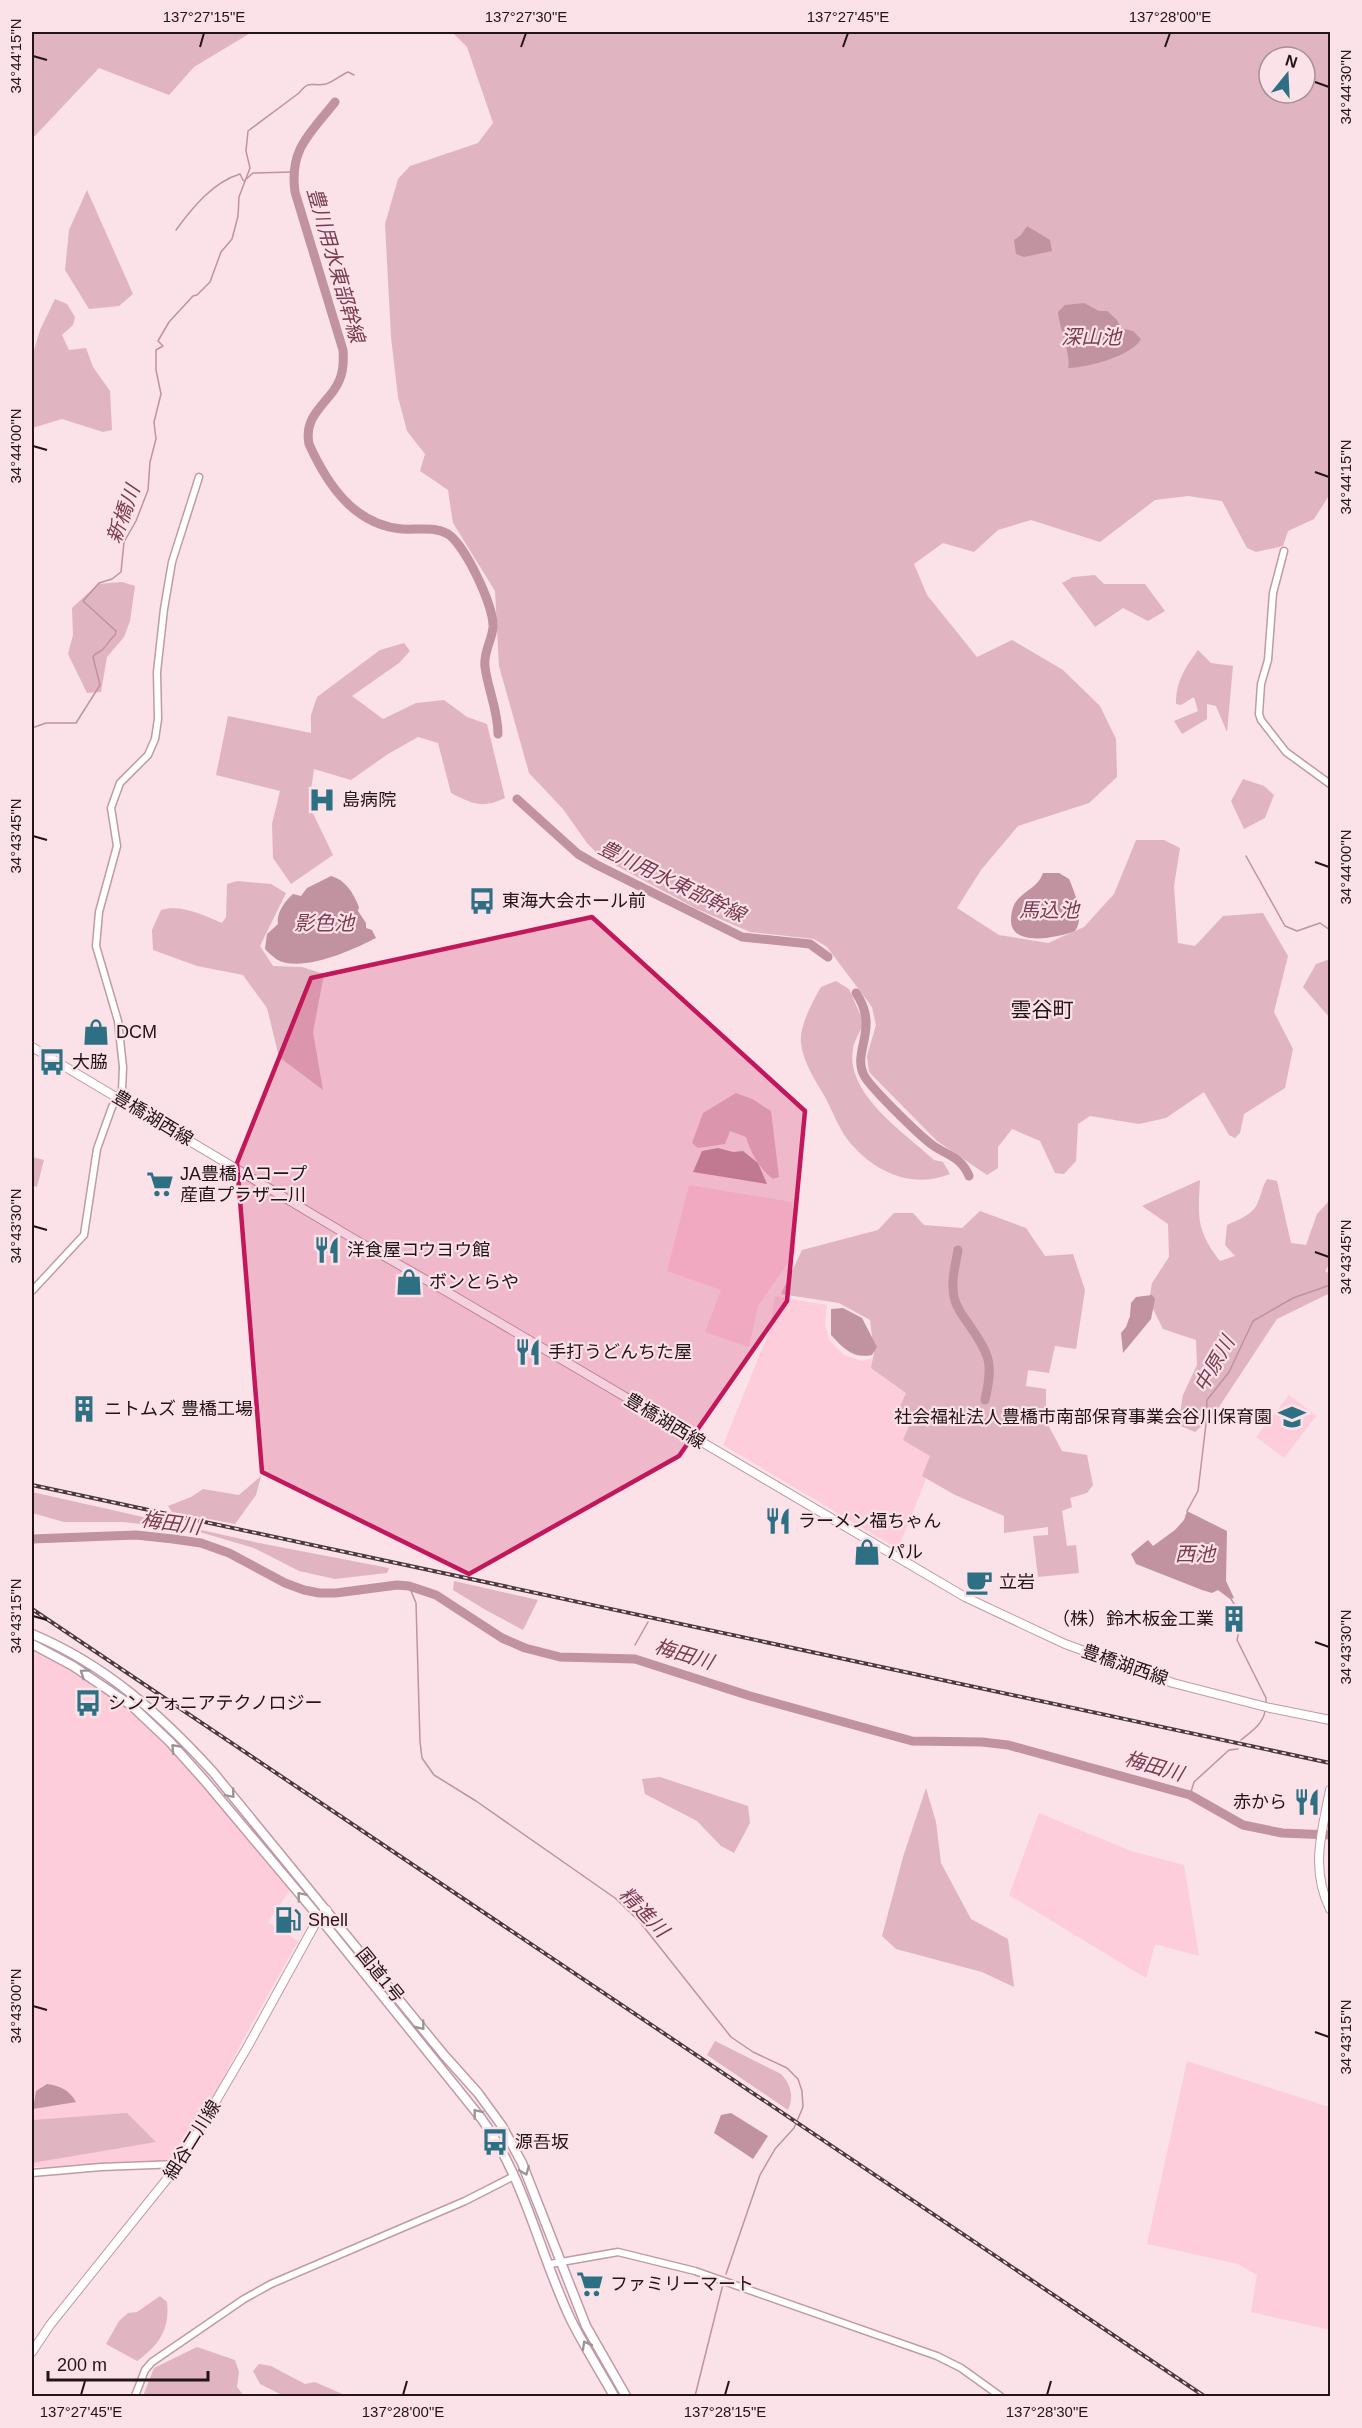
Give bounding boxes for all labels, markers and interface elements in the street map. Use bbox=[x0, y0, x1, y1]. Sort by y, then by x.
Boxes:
text: 137°27'15"E bbox=[163, 8, 245, 25]
text: 137°27'30"E bbox=[485, 8, 567, 25]
text: 137°27'45"E bbox=[807, 8, 889, 25]
text: 137°28'00"E bbox=[1129, 8, 1211, 25]
text: 34°44'15"N bbox=[7, 18, 24, 94]
north arrow bbox=[1257, 45, 1317, 105]
text: 34°44'30"N bbox=[1337, 49, 1354, 125]
text: N bbox=[1283, 51, 1300, 71]
water label: 豊川用水東部幹線 bbox=[303, 185, 369, 348]
water label: 深山池 bbox=[1061, 326, 1123, 348]
text: 34°44'00"N bbox=[7, 408, 24, 484]
text: 34°44'15"N bbox=[1337, 439, 1354, 515]
water label: 新橋川 bbox=[102, 480, 144, 546]
hospital icon: 島病院 bbox=[307, 785, 337, 815]
place label: 島病院 bbox=[342, 790, 396, 810]
text: 34°43'45"N bbox=[7, 798, 24, 874]
text: 34°44'00"N bbox=[1337, 829, 1354, 905]
water label: 豊川用水東部幹線 bbox=[595, 836, 751, 927]
bus stop icon: 東海大会ホール前 bbox=[467, 886, 497, 916]
place label: 東海大会ホール前 bbox=[502, 891, 646, 911]
water label: 馬込池 bbox=[1019, 899, 1081, 921]
water label: 影色池 bbox=[294, 912, 356, 934]
district label: 雲谷町 bbox=[1011, 998, 1074, 1021]
shop icon: DCM bbox=[81, 1017, 111, 1047]
place label: DCM bbox=[116, 1022, 157, 1042]
bus stop icon: 大脇 bbox=[37, 1047, 67, 1077]
place label: 大脇 bbox=[72, 1052, 108, 1072]
street label: 豊橋湖西線 bbox=[109, 1086, 197, 1150]
place label: JA豊橋 Aコープ 産直プラザ二川 bbox=[180, 1164, 307, 1205]
supermarket icon: JA豊橋 Aコープ 産直プラザ二川 bbox=[145, 1169, 175, 1199]
text: 34°43'30"N bbox=[7, 1188, 24, 1264]
text: 34°43'45"N bbox=[1337, 1219, 1354, 1295]
restaurant icon: 洋食屋コウヨウ館 bbox=[312, 1235, 342, 1265]
place label: 洋食屋コウヨウ館 bbox=[347, 1240, 490, 1260]
shop icon: ボンとらや bbox=[394, 1267, 424, 1297]
place label: ボンとらや bbox=[429, 1272, 519, 1292]
water label: 中原川 bbox=[1189, 1331, 1240, 1395]
restaurant icon: 手打うどんちた屋 bbox=[513, 1337, 543, 1367]
place label: 手打うどんちた屋 bbox=[548, 1342, 692, 1362]
street label: 豊橋湖西線 bbox=[621, 1389, 709, 1453]
building icon: ニトムズ 豊橋工場 bbox=[69, 1394, 99, 1424]
place label: ニトムズ 豊橋工場 bbox=[104, 1399, 253, 1419]
school or university icon: 社会福祉法人豊橋市南部保育事業会谷川保育園 bbox=[1277, 1402, 1307, 1432]
place label: 社会福祉法人豊橋市南部保育事業会谷川保育園 bbox=[894, 1407, 1272, 1427]
restaurant icon: ラーメン福ちゃん bbox=[763, 1506, 793, 1536]
water label: 梅田川 bbox=[140, 1508, 204, 1538]
place label: ラーメン福ちゃん bbox=[798, 1511, 941, 1531]
shop icon: パル bbox=[852, 1537, 882, 1567]
place label: パル bbox=[887, 1542, 923, 1562]
water label: 西池 bbox=[1175, 1543, 1217, 1565]
cafe icon: 立岩 bbox=[964, 1567, 994, 1597]
place label: 立岩 bbox=[999, 1572, 1035, 1592]
text: 34°43'15"N bbox=[7, 1578, 24, 1654]
building icon: （株）鈴木板金工業 bbox=[1219, 1604, 1249, 1634]
place label: （株）鈴木板金工業 bbox=[1052, 1609, 1214, 1629]
text: 34°43'30"N bbox=[1337, 1609, 1354, 1685]
water label: 梅田川 bbox=[652, 1635, 718, 1674]
street label: 豊橋湖西線 bbox=[1079, 1641, 1171, 1689]
one-way arrow bbox=[79, 1669, 90, 1680]
bus stop icon: シンフォニアテクノロジー bbox=[73, 1688, 103, 1718]
place label: シンフォニアテクノロジー bbox=[108, 1693, 322, 1713]
one-way arrow bbox=[171, 1744, 182, 1754]
water label: 梅田川 bbox=[1122, 1747, 1188, 1785]
one-way arrow bbox=[223, 1787, 234, 1798]
restaurant icon: 赤から bbox=[1292, 1787, 1322, 1817]
place label: 赤から bbox=[1233, 1792, 1287, 1812]
water label: 精進川 bbox=[615, 1883, 674, 1943]
one-way arrow bbox=[298, 1892, 309, 1903]
fuel station icon: Shell bbox=[273, 1905, 303, 1935]
place label: Shell bbox=[308, 1910, 348, 1930]
street label: 国道1号 bbox=[352, 1944, 408, 2006]
text: 34°43'00"N bbox=[7, 1968, 24, 2044]
text: 34°43'15"N bbox=[1337, 1999, 1354, 2075]
one-way arrow bbox=[413, 2019, 424, 2030]
street label: 細谷二川線 bbox=[160, 2097, 224, 2183]
one-way arrow bbox=[473, 2108, 484, 2119]
bus stop icon: 源吾坂 bbox=[480, 2127, 510, 2157]
place label: 源吾坂 bbox=[515, 2132, 569, 2152]
one-way arrow bbox=[518, 2165, 530, 2176]
supermarket icon: ファミリーマート bbox=[575, 2269, 605, 2299]
place label: ファミリーマート bbox=[610, 2274, 754, 2294]
one-way arrow bbox=[582, 2341, 593, 2352]
scale bar bbox=[48, 2344, 208, 2382]
text: 200 m bbox=[57, 2355, 107, 2375]
text: 137°27'45"E bbox=[40, 2403, 122, 2420]
text: 137°28'00"E bbox=[362, 2403, 444, 2420]
text: 137°28'15"E bbox=[684, 2403, 766, 2420]
text: 137°28'30"E bbox=[1006, 2403, 1088, 2420]

